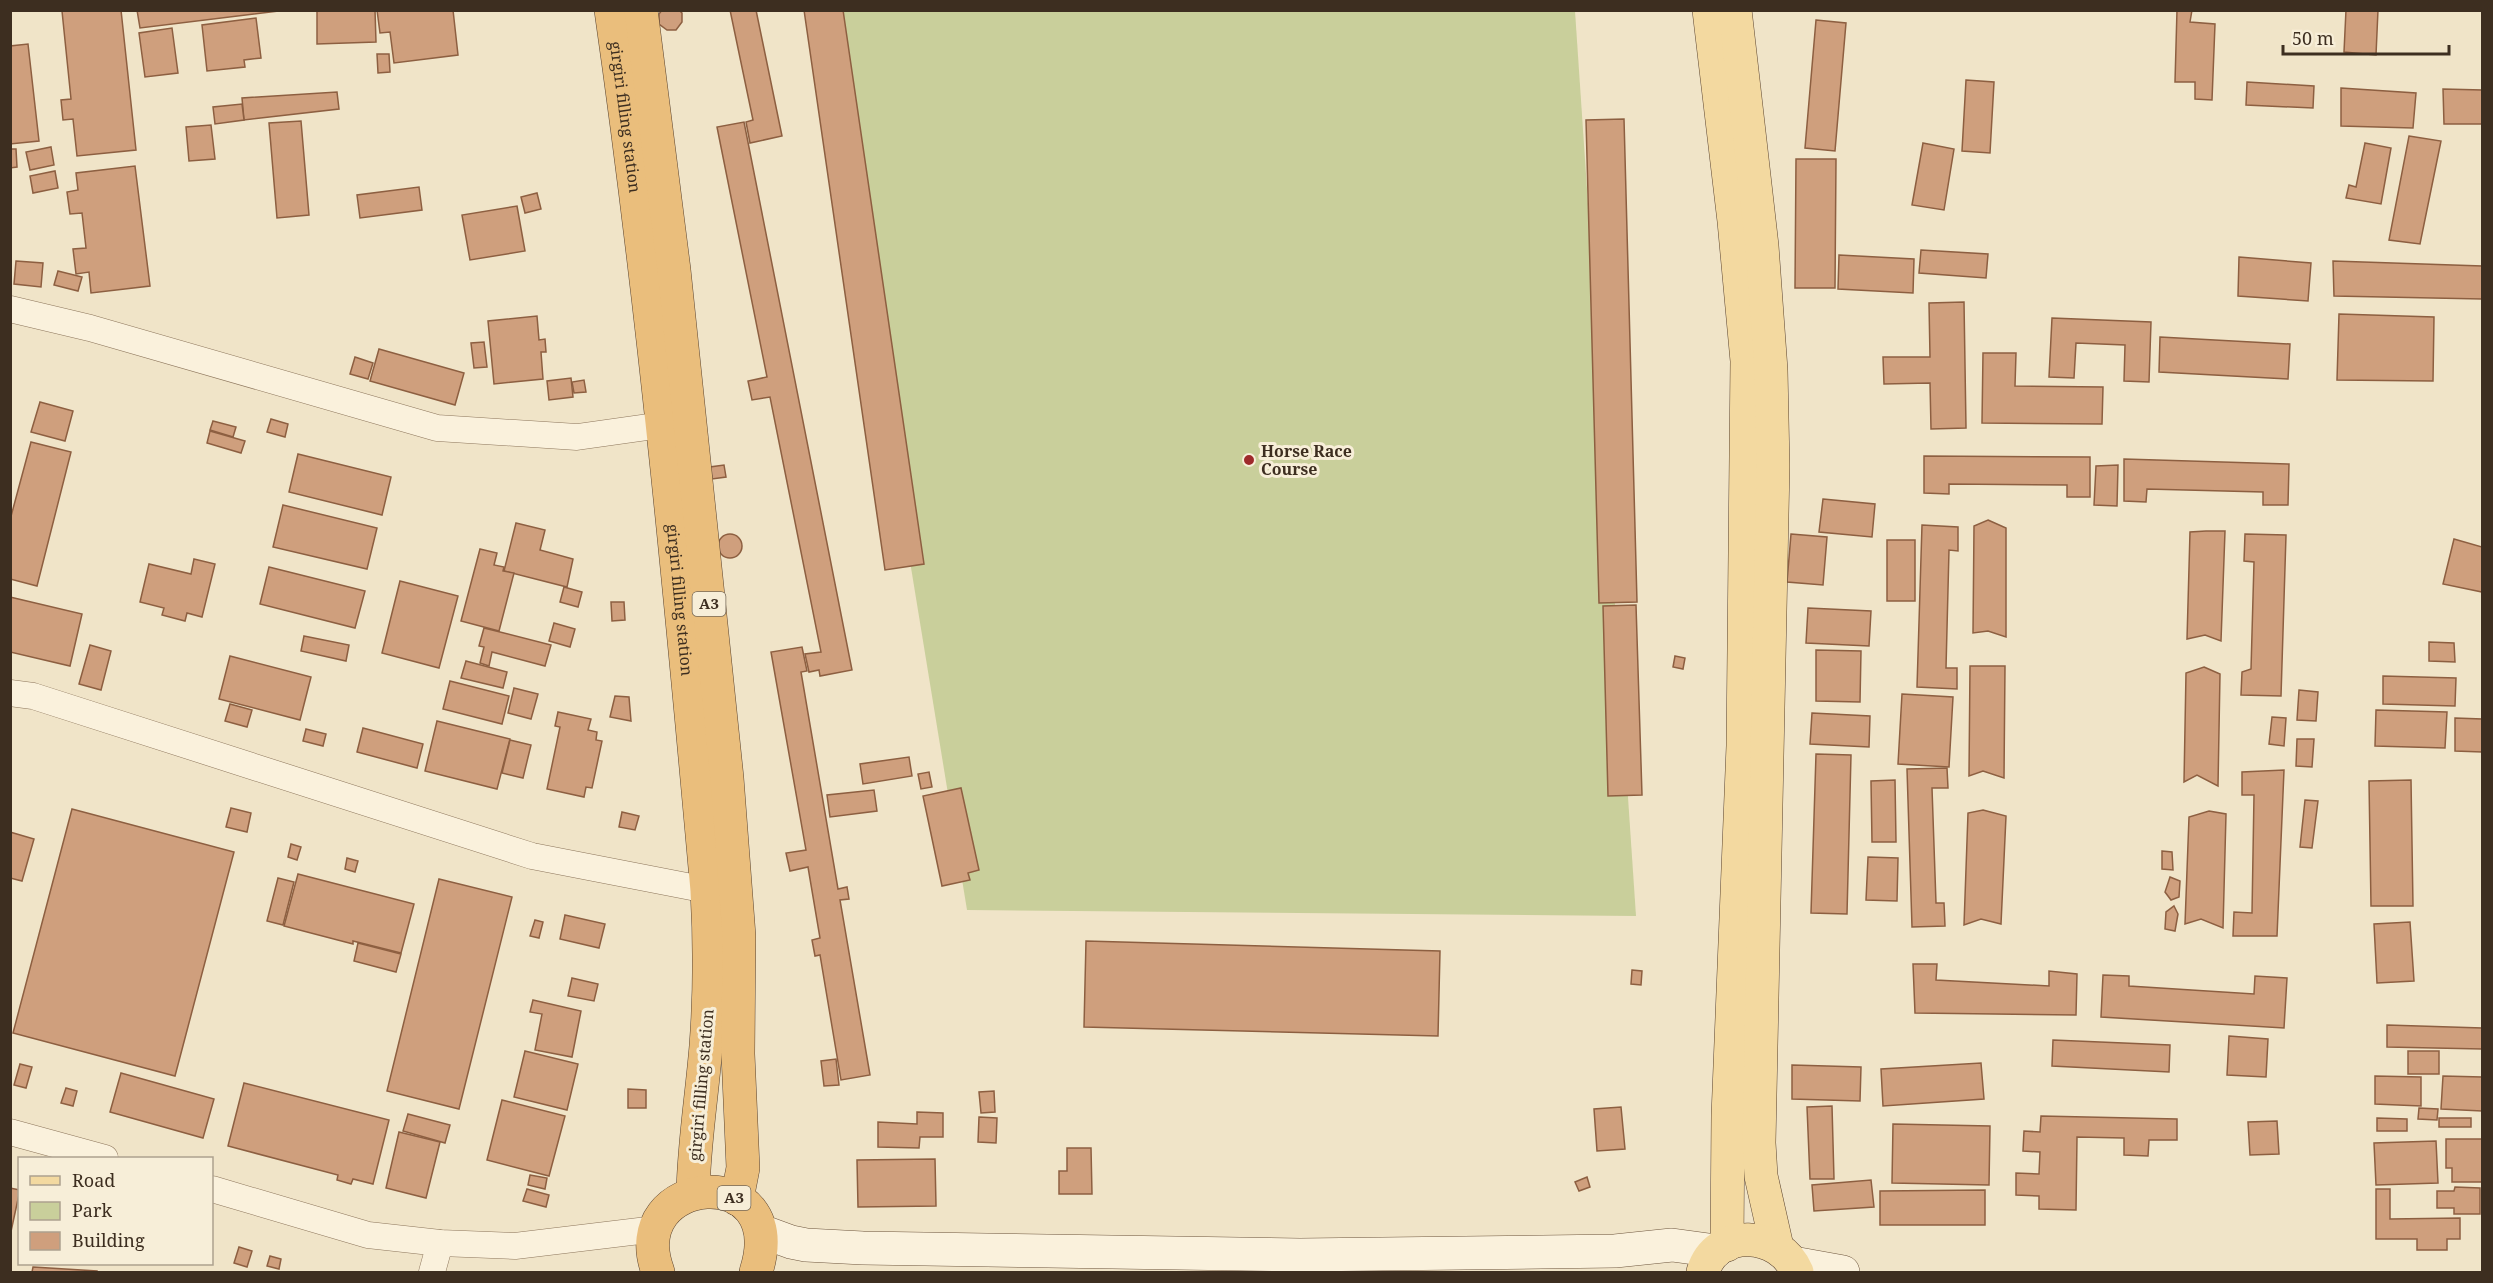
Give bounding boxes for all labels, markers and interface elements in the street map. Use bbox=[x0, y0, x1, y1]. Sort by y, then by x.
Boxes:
scale bar bbox=[2283, 18, 2450, 56]
text: 50 m bbox=[2292, 26, 2334, 50]
street label: girgiri filling station bbox=[605, 40, 646, 194]
place label: Horse Race Course bbox=[1261, 440, 1352, 480]
marker: Horse Race Course bbox=[1242, 453, 1256, 467]
street label: girgiri filling station bbox=[662, 523, 698, 677]
road number: A3 bbox=[692, 592, 726, 616]
street label: girgiri filling station bbox=[683, 1008, 719, 1162]
legend bbox=[18, 1157, 213, 1265]
text: Road bbox=[72, 1168, 115, 1192]
road number: A3 bbox=[718, 1186, 750, 1210]
text: Park bbox=[72, 1198, 112, 1222]
text: Building bbox=[72, 1228, 145, 1252]

